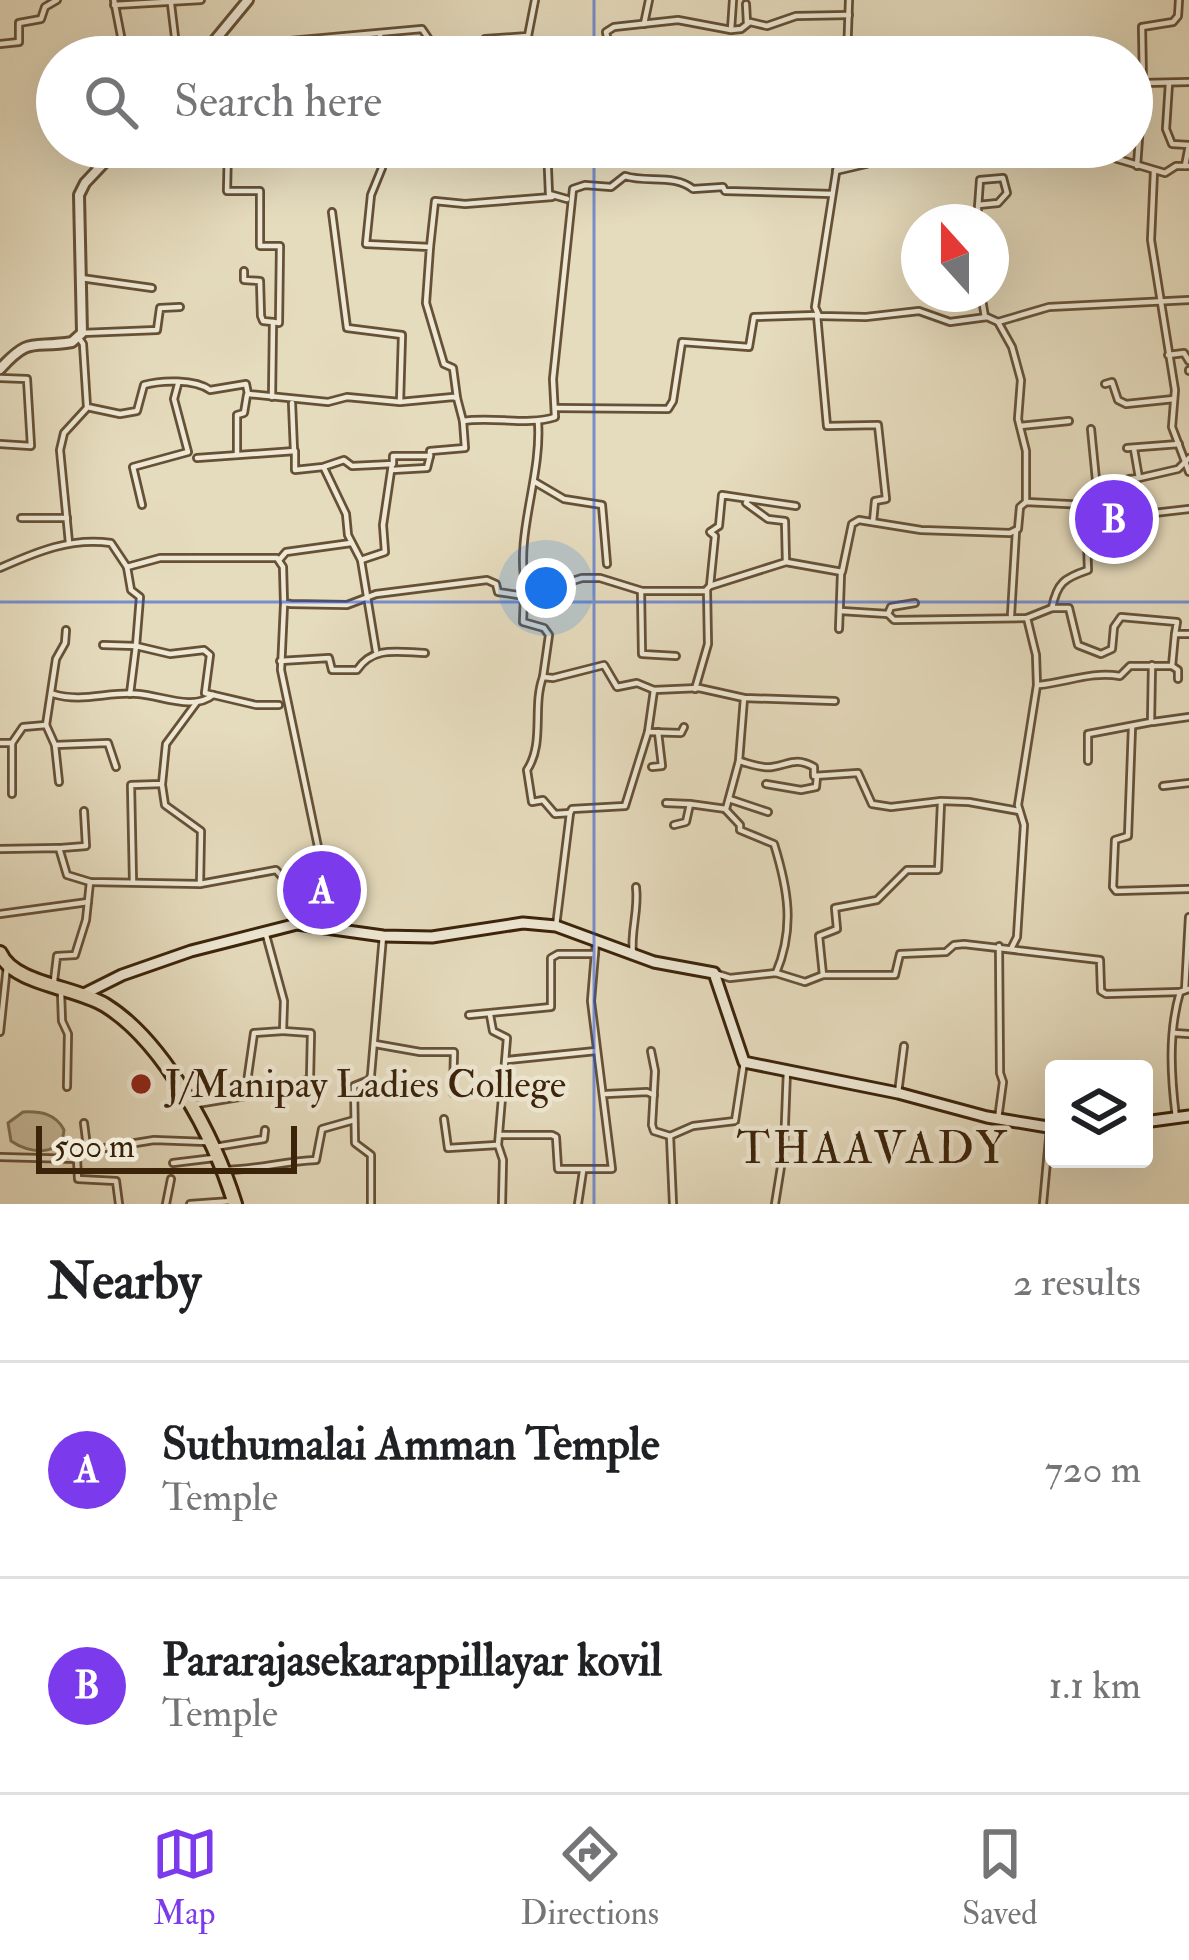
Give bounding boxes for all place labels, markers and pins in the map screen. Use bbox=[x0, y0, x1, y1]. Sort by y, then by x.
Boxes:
pin: B bbox=[1075, 474, 1153, 564]
pin: A bbox=[283, 845, 361, 935]
place label: J/Manipay Ladies College bbox=[164, 1060, 566, 1109]
marker: J/Manipay Ladies College bbox=[128, 1071, 154, 1097]

